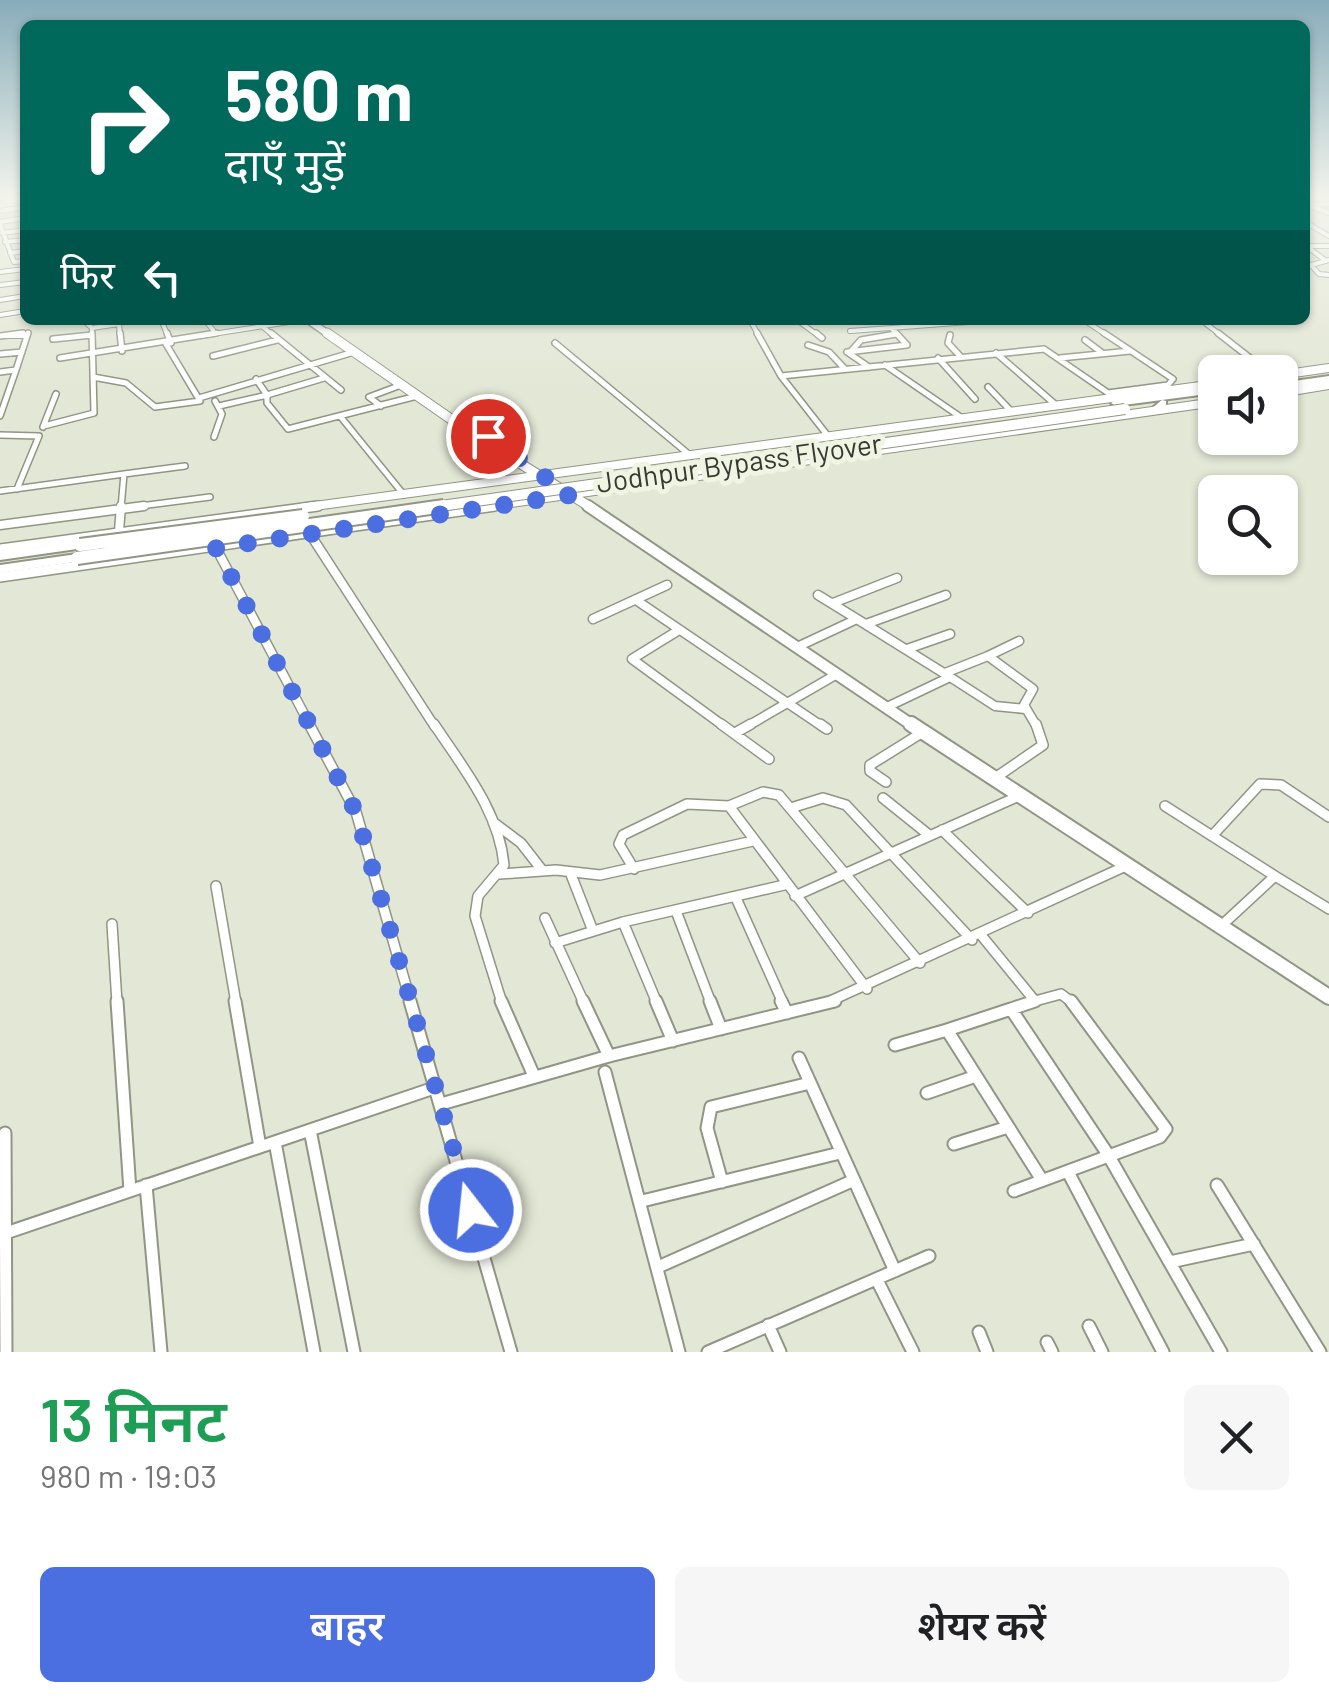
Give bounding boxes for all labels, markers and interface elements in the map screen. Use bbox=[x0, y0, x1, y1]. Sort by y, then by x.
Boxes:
text: 580 m bbox=[225, 51, 413, 135]
icon: right bbox=[60, 60, 190, 190]
text: दाएँ मुड़ें bbox=[225, 136, 345, 190]
icon: left bbox=[135, 250, 190, 305]
text: फिर bbox=[60, 251, 115, 297]
map controls bbox=[1198, 355, 1298, 575]
button: sound bbox=[1198, 355, 1298, 455]
pin bbox=[446, 394, 531, 479]
icon: arrive bbox=[461, 409, 516, 464]
street label: Jodhpur Bypass Flyover bbox=[594, 425, 884, 499]
button: search bbox=[1198, 475, 1298, 575]
position arrow bbox=[419, 1158, 523, 1262]
text: 13 मिनट bbox=[40, 1382, 227, 1454]
button: close bbox=[1184, 1385, 1289, 1490]
text: 980 m · 19:03 bbox=[40, 1456, 217, 1494]
button: बाहर bbox=[40, 1567, 655, 1682]
button: शेयर करें bbox=[675, 1567, 1289, 1682]

